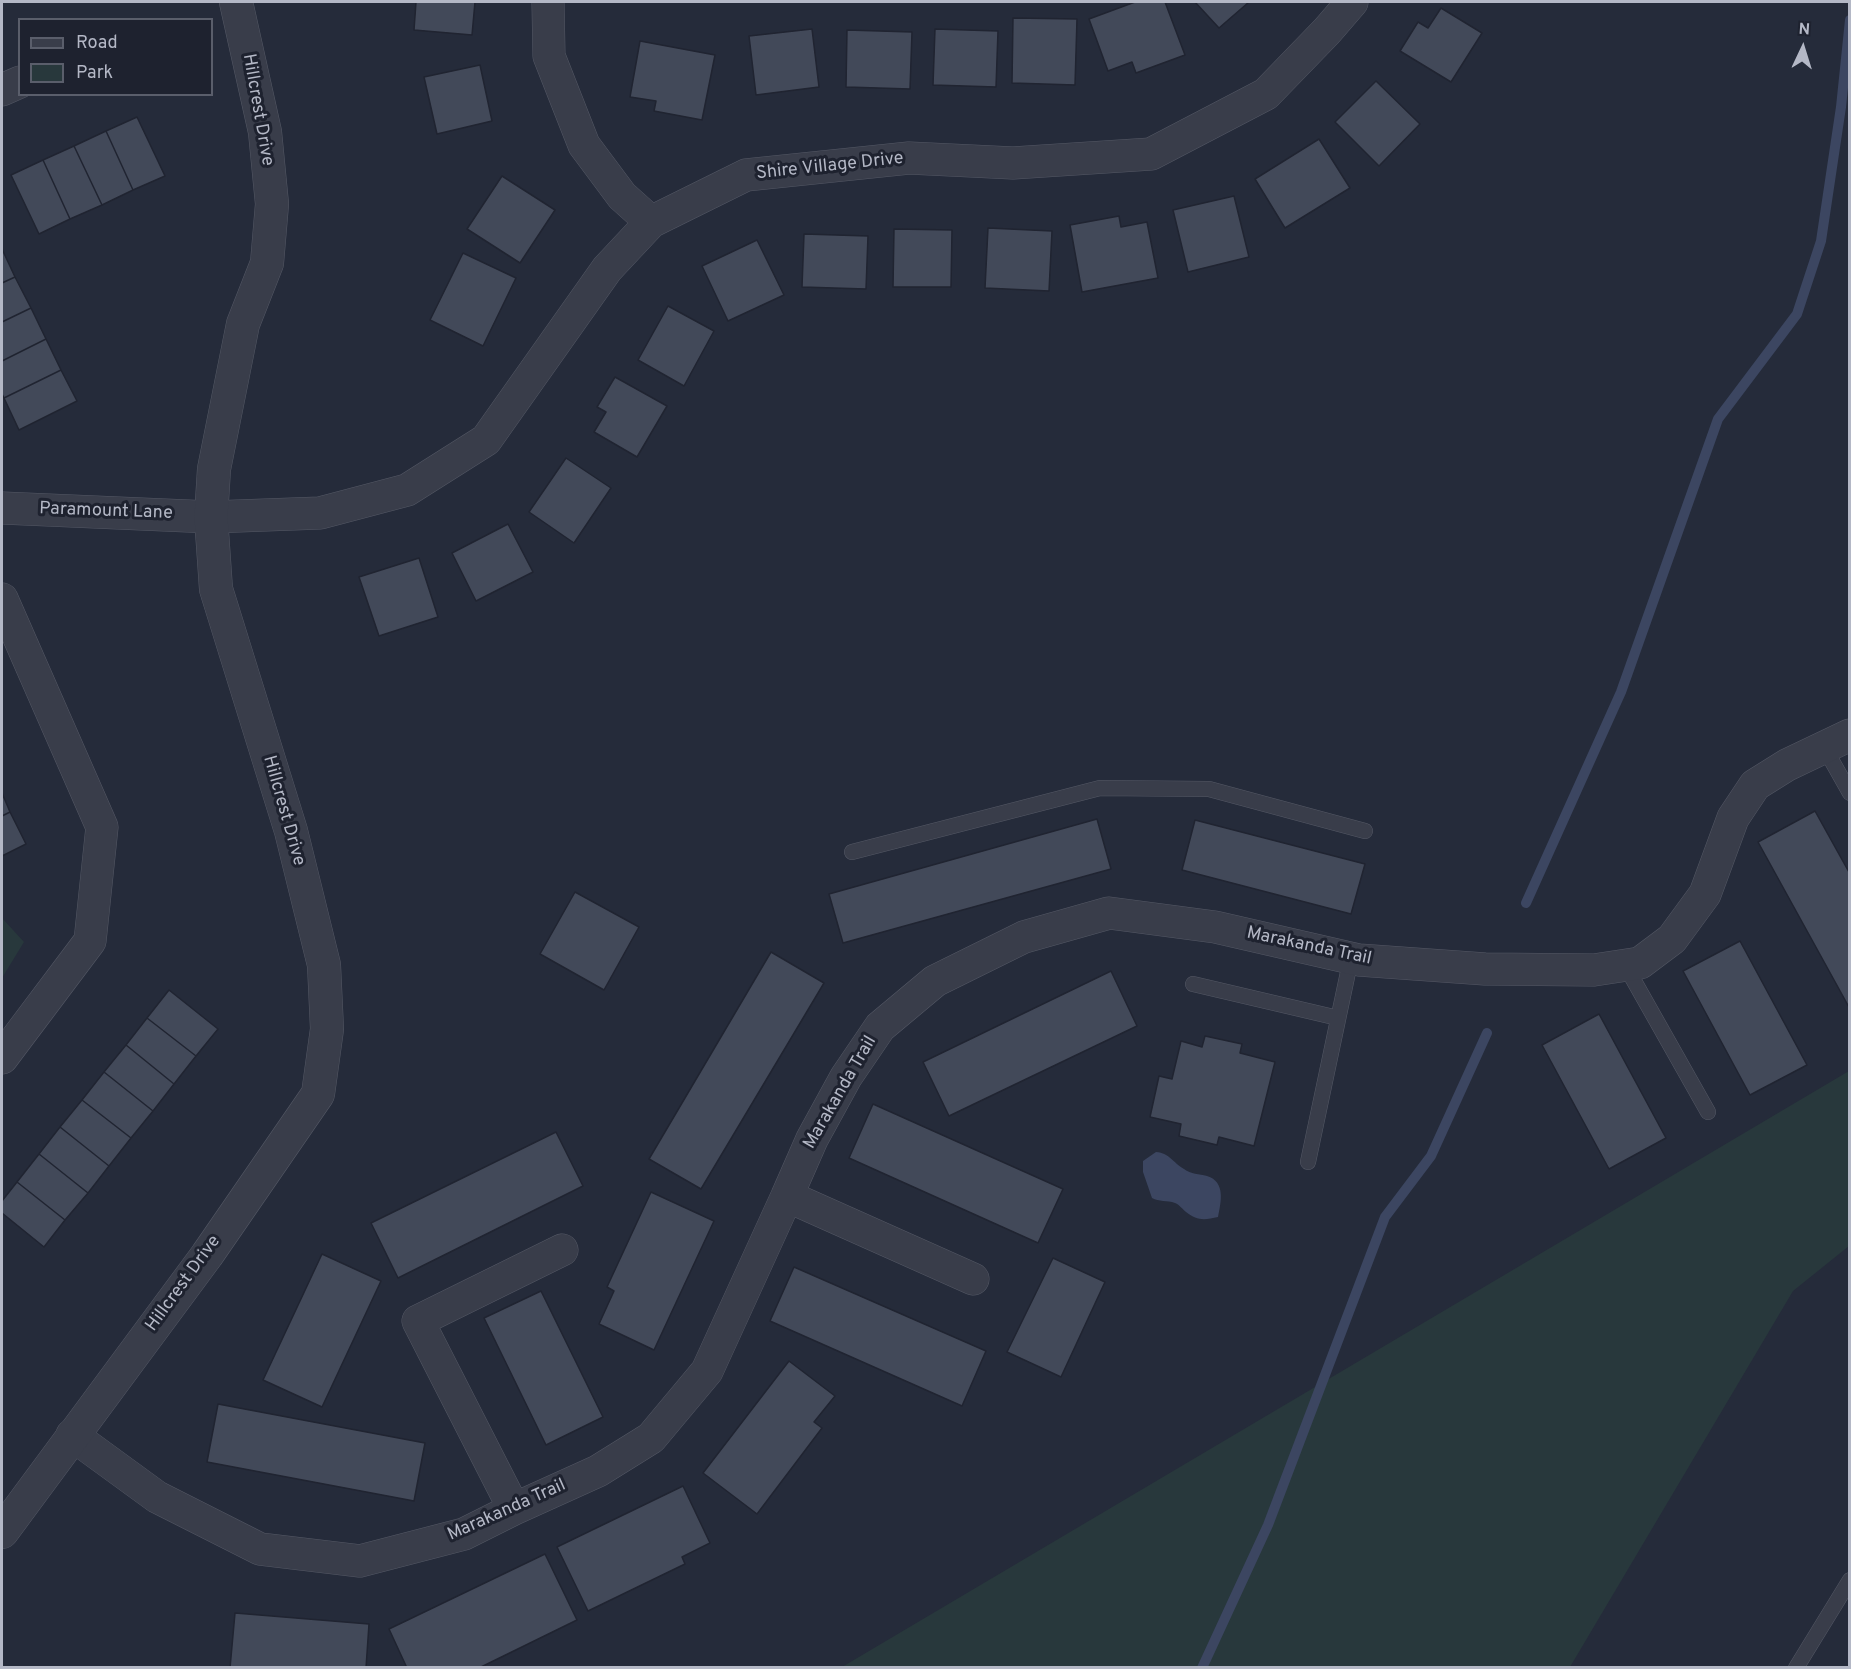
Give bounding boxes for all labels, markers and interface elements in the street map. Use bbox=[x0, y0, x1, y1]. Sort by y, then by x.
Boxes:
legend bbox=[18, 18, 213, 96]
north arrow bbox=[1773, 18, 1833, 78]
text: N bbox=[1798, 20, 1811, 40]
text: Road bbox=[76, 32, 118, 55]
street label: Hillcrest Drive bbox=[236, 52, 278, 168]
text: Park bbox=[76, 62, 113, 85]
street label: Shire Village Drive bbox=[755, 149, 905, 185]
street label: Paramount Lane bbox=[39, 499, 173, 525]
street label: Hillcrest Drive bbox=[257, 753, 309, 869]
street label: Marakanda Trail bbox=[1245, 923, 1373, 971]
street label: Marakanda Trail bbox=[800, 1033, 882, 1153]
street label: Hillcrest Drive bbox=[142, 1232, 226, 1336]
street label: Marakanda Trail bbox=[445, 1475, 569, 1547]

